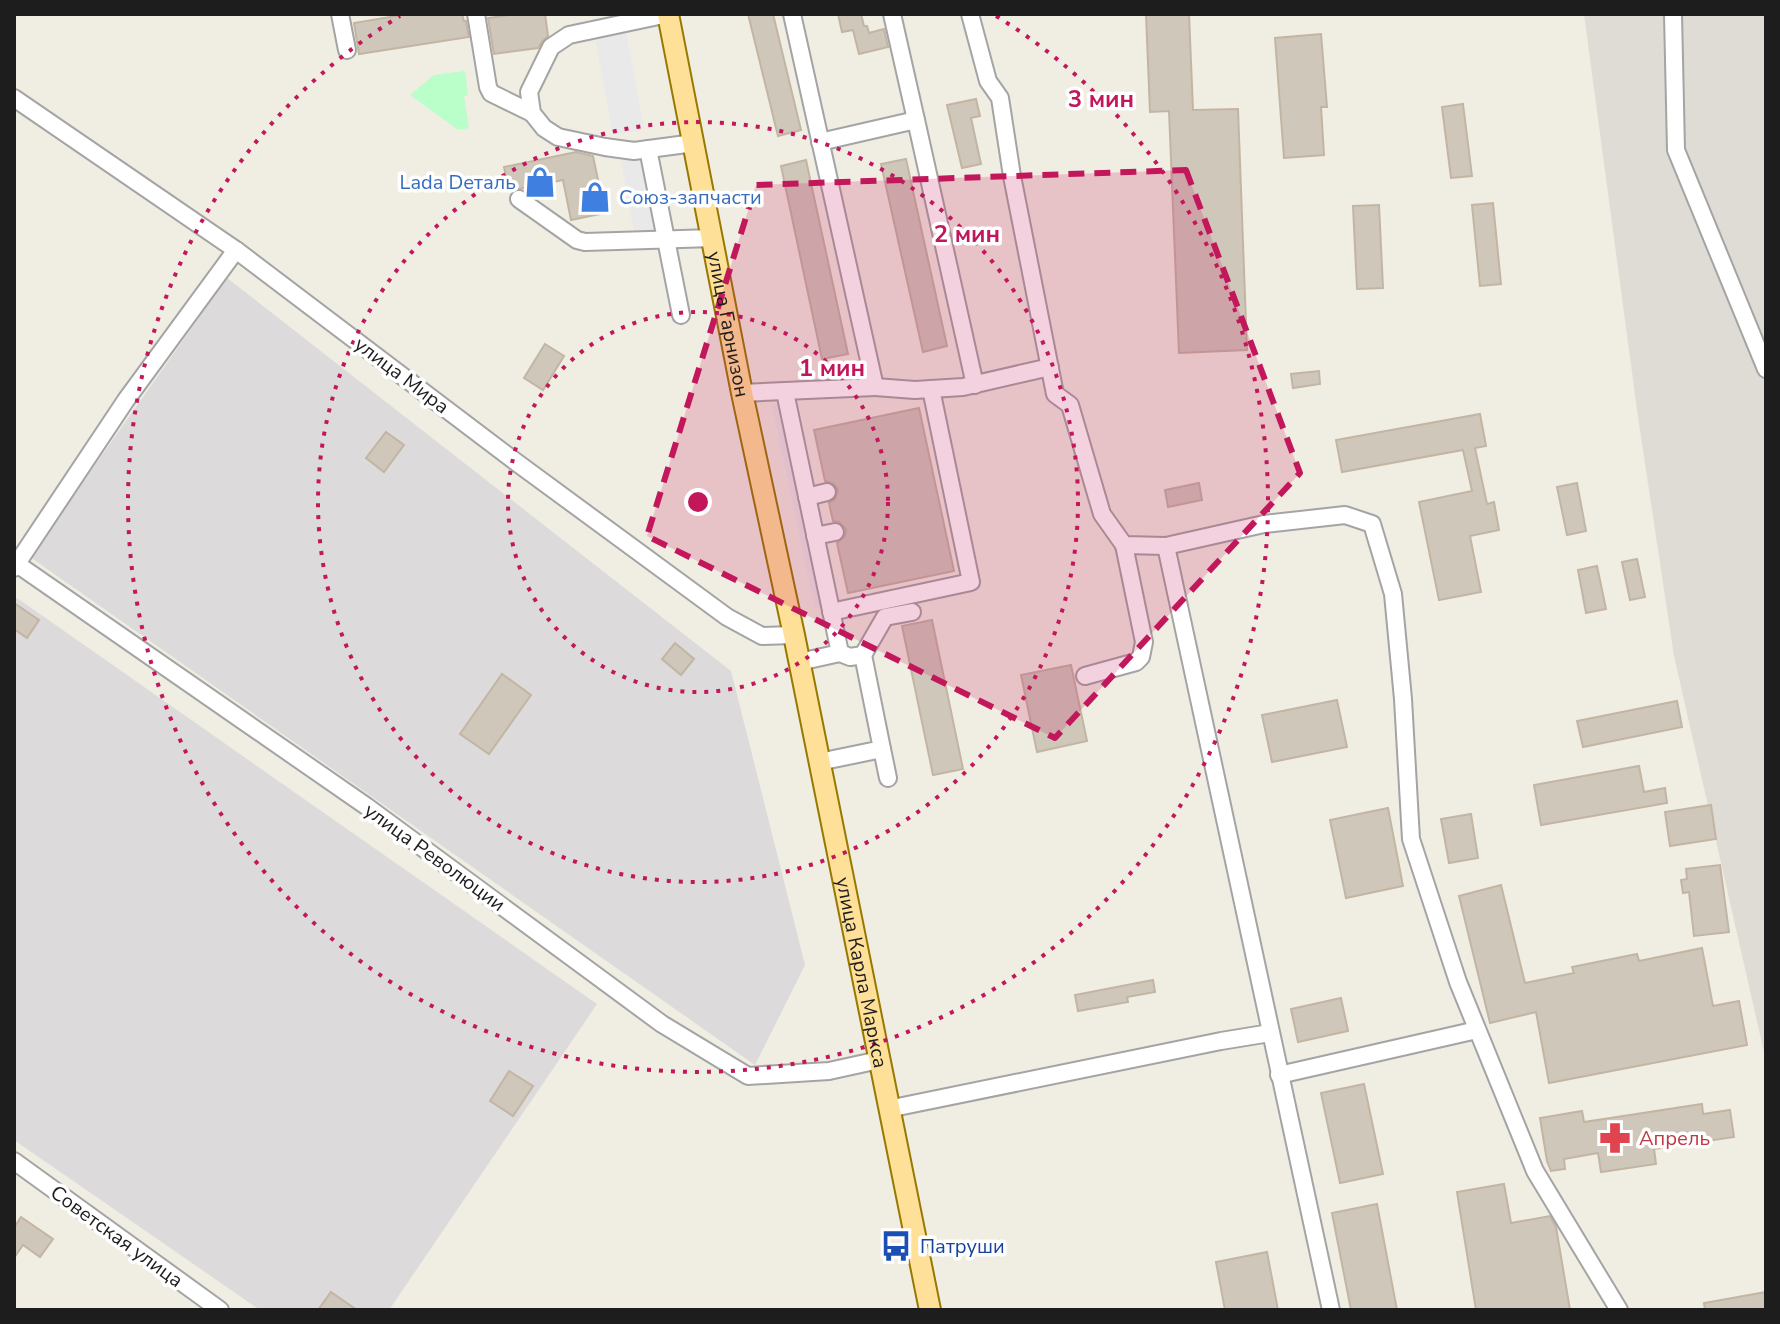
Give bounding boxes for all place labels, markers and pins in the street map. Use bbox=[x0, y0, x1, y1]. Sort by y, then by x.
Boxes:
shop icon: Lada Dеталь bbox=[523, 165, 557, 199]
place label: Lada Dеталь bbox=[400, 169, 516, 196]
shop icon: Союз-запчасти bbox=[578, 180, 612, 214]
place label: Союз-запчасти bbox=[619, 184, 762, 211]
centre of rings bbox=[684, 488, 712, 516]
pharmacy icon: Апрель bbox=[1598, 1121, 1632, 1155]
place label: Апрель bbox=[1639, 1125, 1710, 1152]
bus stop icon: Патруши bbox=[879, 1229, 913, 1263]
place label: Патруши bbox=[920, 1233, 1005, 1260]

